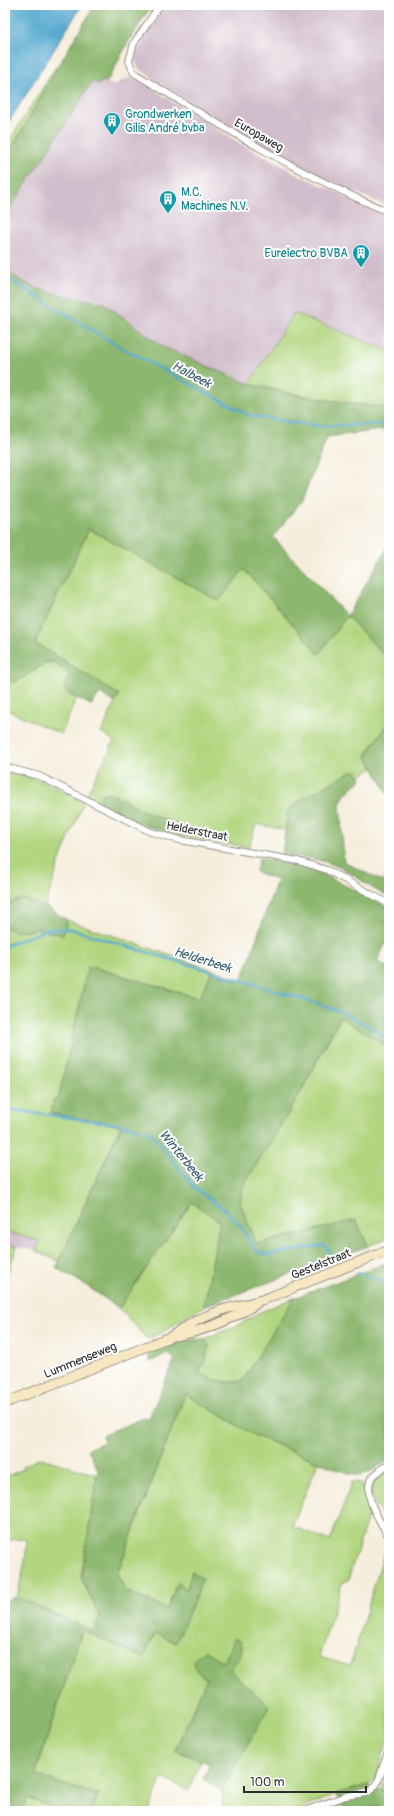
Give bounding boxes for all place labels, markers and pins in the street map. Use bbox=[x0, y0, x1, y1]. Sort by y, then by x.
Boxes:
place label: Grondwerken Gilis André bvba bbox=[125, 107, 205, 136]
building icon: Grondwerken Gilis André bvba bbox=[102, 111, 122, 136]
place label: M.C. Machines N.V. bbox=[181, 185, 249, 214]
building icon: M.C. Machines N.V. bbox=[158, 189, 178, 214]
building icon: Eurelectro BVBA bbox=[351, 243, 371, 268]
place label: Eurelectro BVBA bbox=[264, 246, 348, 261]

